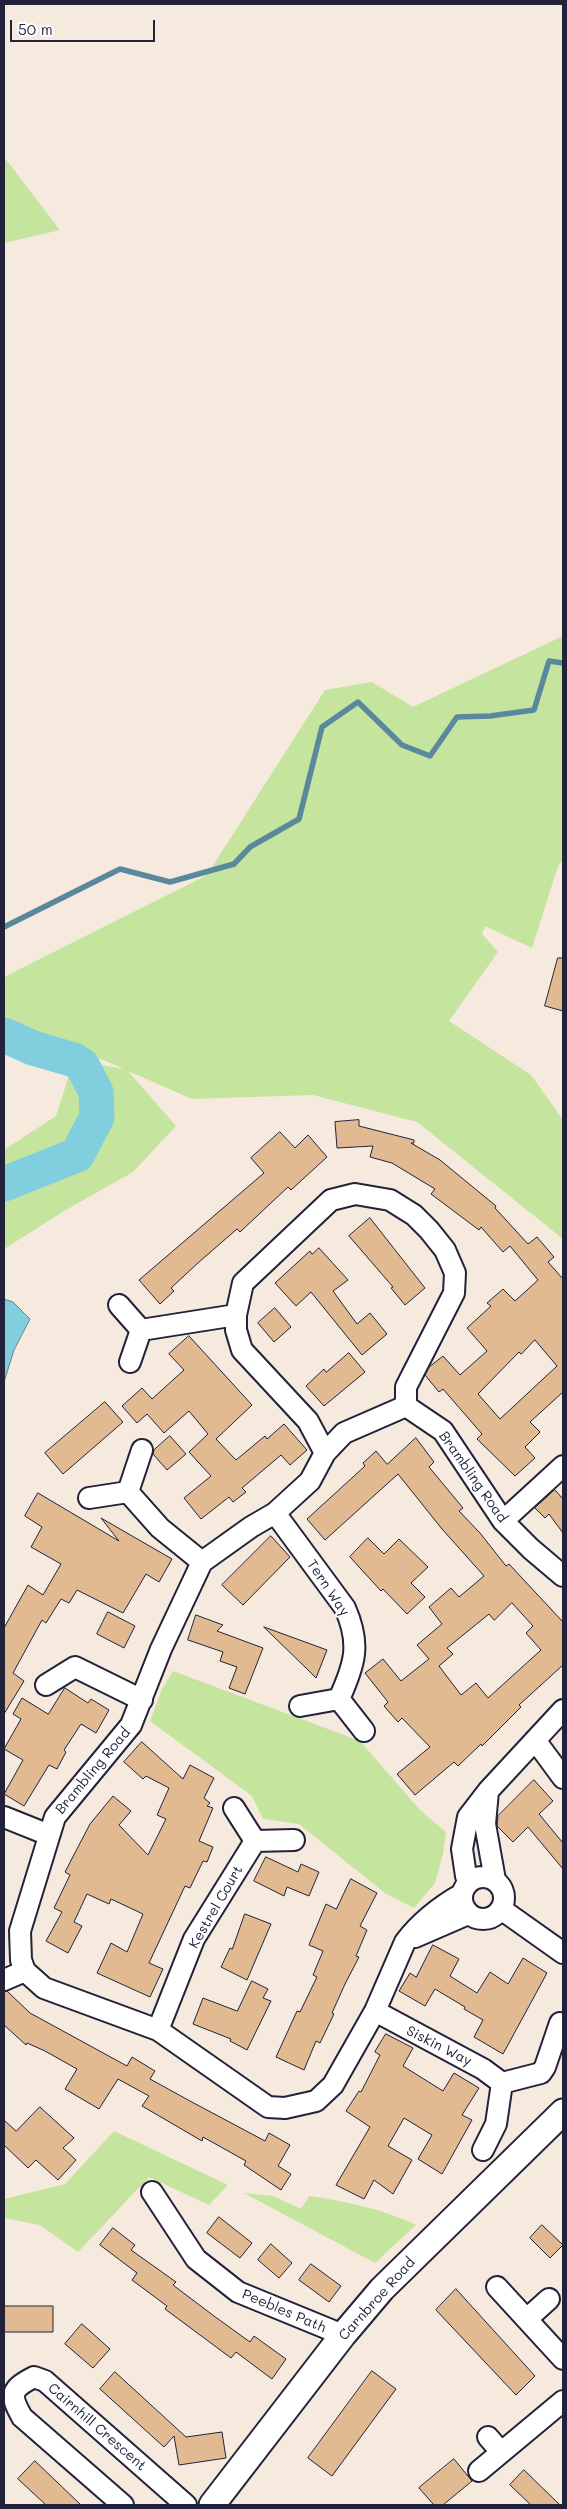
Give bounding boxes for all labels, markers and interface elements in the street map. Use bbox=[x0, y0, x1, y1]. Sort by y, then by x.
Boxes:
scale bar bbox=[12, 10, 158, 42]
text: 50 m bbox=[18, 19, 53, 39]
street label: Brambling Road bbox=[435, 1428, 511, 1526]
street label: Tern Way bbox=[303, 1557, 353, 1619]
street label: Brambling Road bbox=[52, 1724, 134, 1818]
street label: Kestrel Court bbox=[185, 1863, 247, 1951]
street label: Siskin Way bbox=[403, 2022, 475, 2070]
street label: Carnbroe Road bbox=[335, 2254, 419, 2344]
street label: Peebles Path bbox=[239, 2286, 329, 2336]
street label: Cairnhill Crescent bbox=[44, 2380, 150, 2474]

